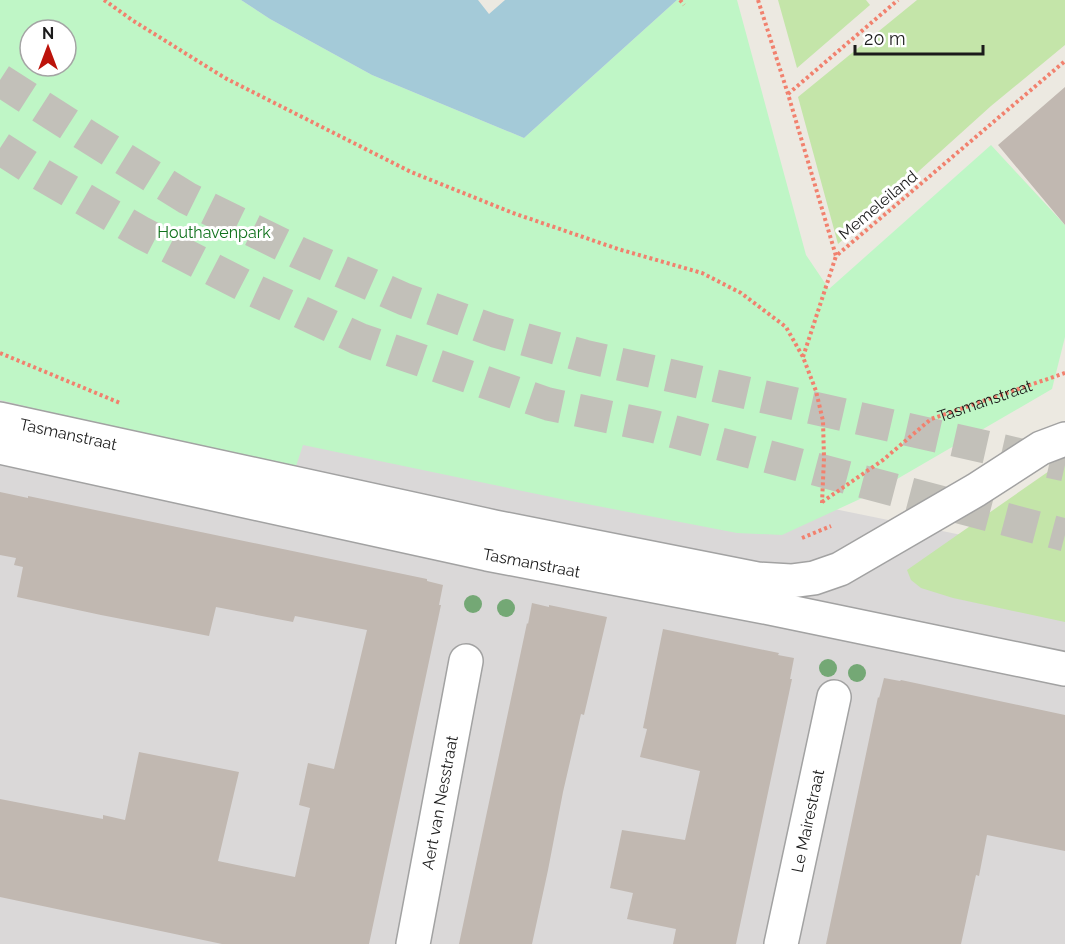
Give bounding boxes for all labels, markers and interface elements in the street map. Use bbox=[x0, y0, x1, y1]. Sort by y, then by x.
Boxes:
north arrow bbox=[18, 18, 78, 78]
scale bar bbox=[855, 18, 982, 56]
text: N bbox=[42, 24, 54, 43]
text: 20 m bbox=[864, 28, 906, 49]
street label: Memeleiland bbox=[835, 167, 921, 243]
park label: Houthavenpark bbox=[157, 223, 271, 242]
street label: Tasmanstraat bbox=[935, 375, 1035, 426]
street label: Tasmanstraat bbox=[18, 414, 119, 454]
street label: Tasmanstraat bbox=[481, 544, 583, 581]
street label: Aert van Nesstraat bbox=[418, 733, 461, 871]
street label: Le Mairestraat bbox=[787, 767, 828, 874]

